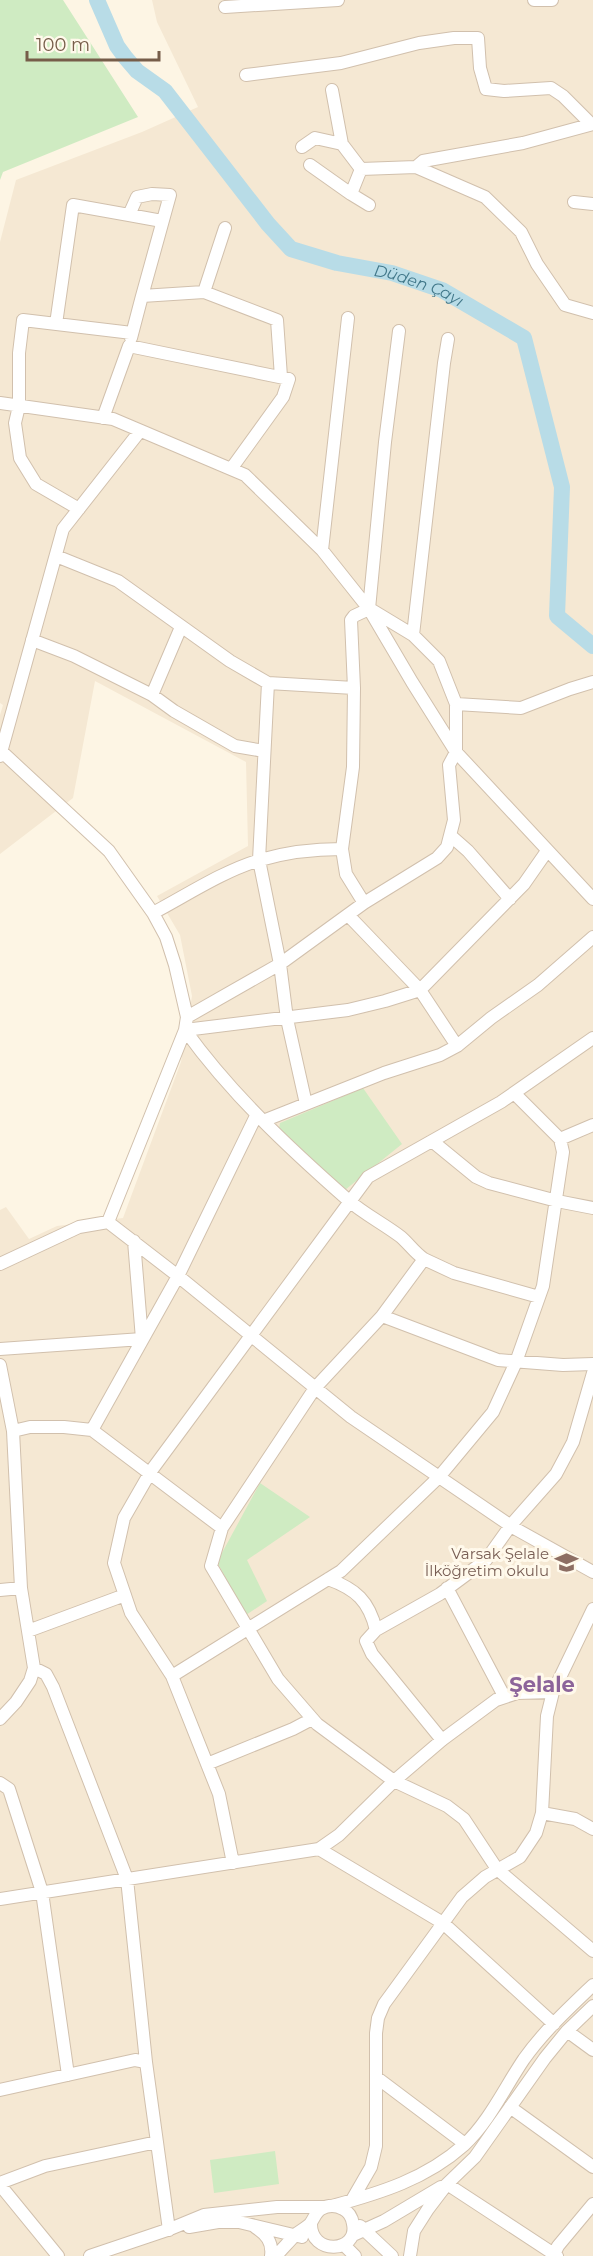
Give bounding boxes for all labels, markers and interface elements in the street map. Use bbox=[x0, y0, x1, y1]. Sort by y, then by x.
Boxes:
scale bar bbox=[27, 24, 159, 62]
text: 100 m bbox=[36, 34, 90, 56]
water label: Düden Çayı bbox=[373, 260, 467, 310]
place label: Varsak Şelale İlköğretim okulu bbox=[425, 1544, 549, 1580]
school or university icon: Varsak Şelale İlköğretim okulu bbox=[554, 1549, 580, 1575]
district label: Şelale bbox=[509, 1672, 575, 1697]

